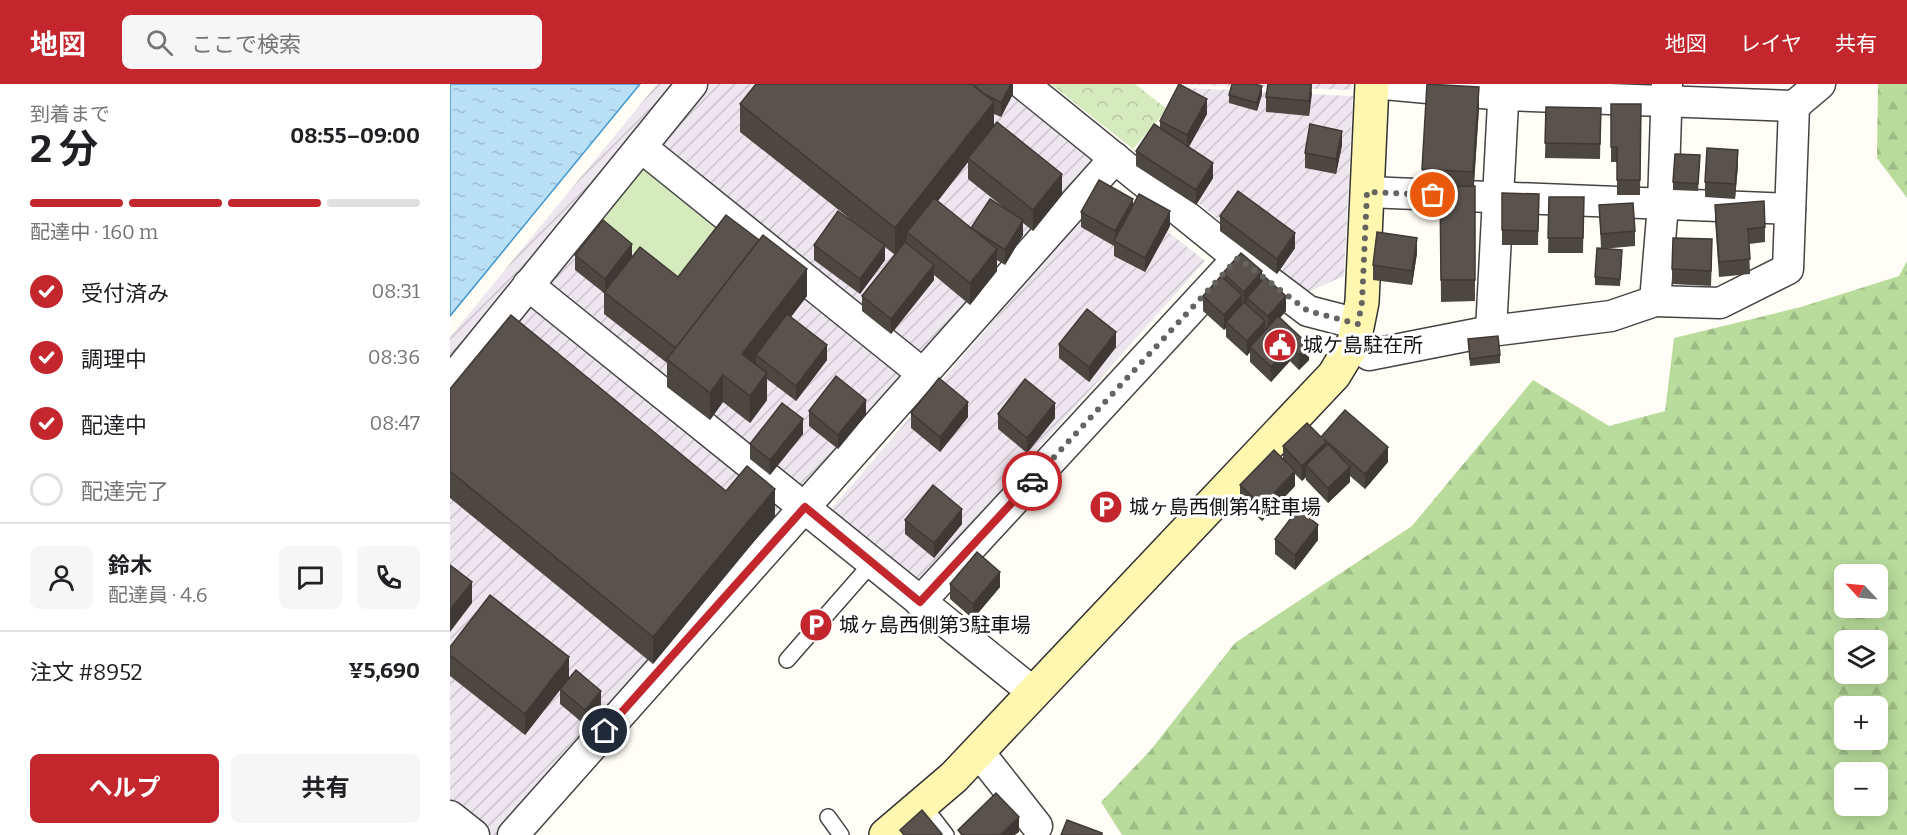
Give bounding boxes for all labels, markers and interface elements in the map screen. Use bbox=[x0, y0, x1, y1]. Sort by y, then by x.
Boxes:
search box bbox=[122, 15, 542, 69]
icon: search bbox=[143, 26, 176, 59]
text: 地図 bbox=[30, 28, 86, 61]
text: ここで検索 bbox=[191, 31, 301, 58]
text: 地図 bbox=[1665, 31, 1707, 57]
text: レイヤ bbox=[1740, 31, 1802, 57]
text: 共有 bbox=[1835, 31, 1877, 57]
text: 到着まで bbox=[30, 102, 110, 126]
text: 08:55–09:00 bbox=[290, 122, 420, 149]
text: 2 分 bbox=[30, 126, 98, 172]
pin bbox=[1407, 169, 1458, 220]
icon: bag bbox=[1416, 178, 1449, 211]
text: 配達中 · 160 m bbox=[30, 220, 158, 244]
icon: check bbox=[30, 275, 63, 308]
text: 08:31 bbox=[371, 279, 420, 303]
text: 受付済み bbox=[81, 280, 169, 307]
public building icon: 城ケ島駐在所 bbox=[1262, 327, 1298, 363]
place label: 城ケ島駐在所 bbox=[1303, 333, 1423, 357]
icon: check bbox=[30, 341, 63, 374]
text: 08:36 bbox=[368, 345, 420, 369]
text: 調理中 bbox=[81, 346, 147, 373]
icon: check bbox=[30, 407, 63, 440]
text: 08:47 bbox=[369, 411, 420, 435]
text: 配達中 bbox=[81, 412, 147, 439]
courier bbox=[1002, 451, 1062, 511]
icon: car bbox=[1016, 465, 1049, 498]
text: 配達完了 bbox=[81, 478, 169, 505]
parking icon: 城ヶ島西側第4駐車場 bbox=[1088, 489, 1124, 525]
place label: 城ヶ島西側第4駐車場 bbox=[1129, 495, 1321, 519]
button: person bbox=[30, 546, 93, 609]
button: chat bbox=[279, 546, 342, 609]
button: phone bbox=[357, 546, 420, 609]
text: 鈴木 bbox=[108, 552, 152, 579]
north arrow bbox=[1834, 564, 1888, 618]
map controls bbox=[1834, 564, 1888, 816]
text: 配達員 · 4.6 bbox=[108, 583, 207, 607]
parking icon: 城ヶ島西側第3駐車場 bbox=[798, 607, 834, 643]
place label: 城ヶ島西側第3駐車場 bbox=[839, 613, 1030, 637]
button: layers bbox=[1834, 630, 1888, 684]
text: ¥5,690 bbox=[348, 657, 420, 684]
text: 注文 #8952 bbox=[30, 659, 143, 686]
button: + bbox=[1834, 696, 1888, 750]
pin bbox=[579, 705, 630, 756]
icon: home bbox=[588, 714, 621, 747]
button: ヘルプ bbox=[30, 754, 219, 823]
button: 共有 bbox=[231, 754, 420, 823]
button: − bbox=[1834, 762, 1888, 816]

